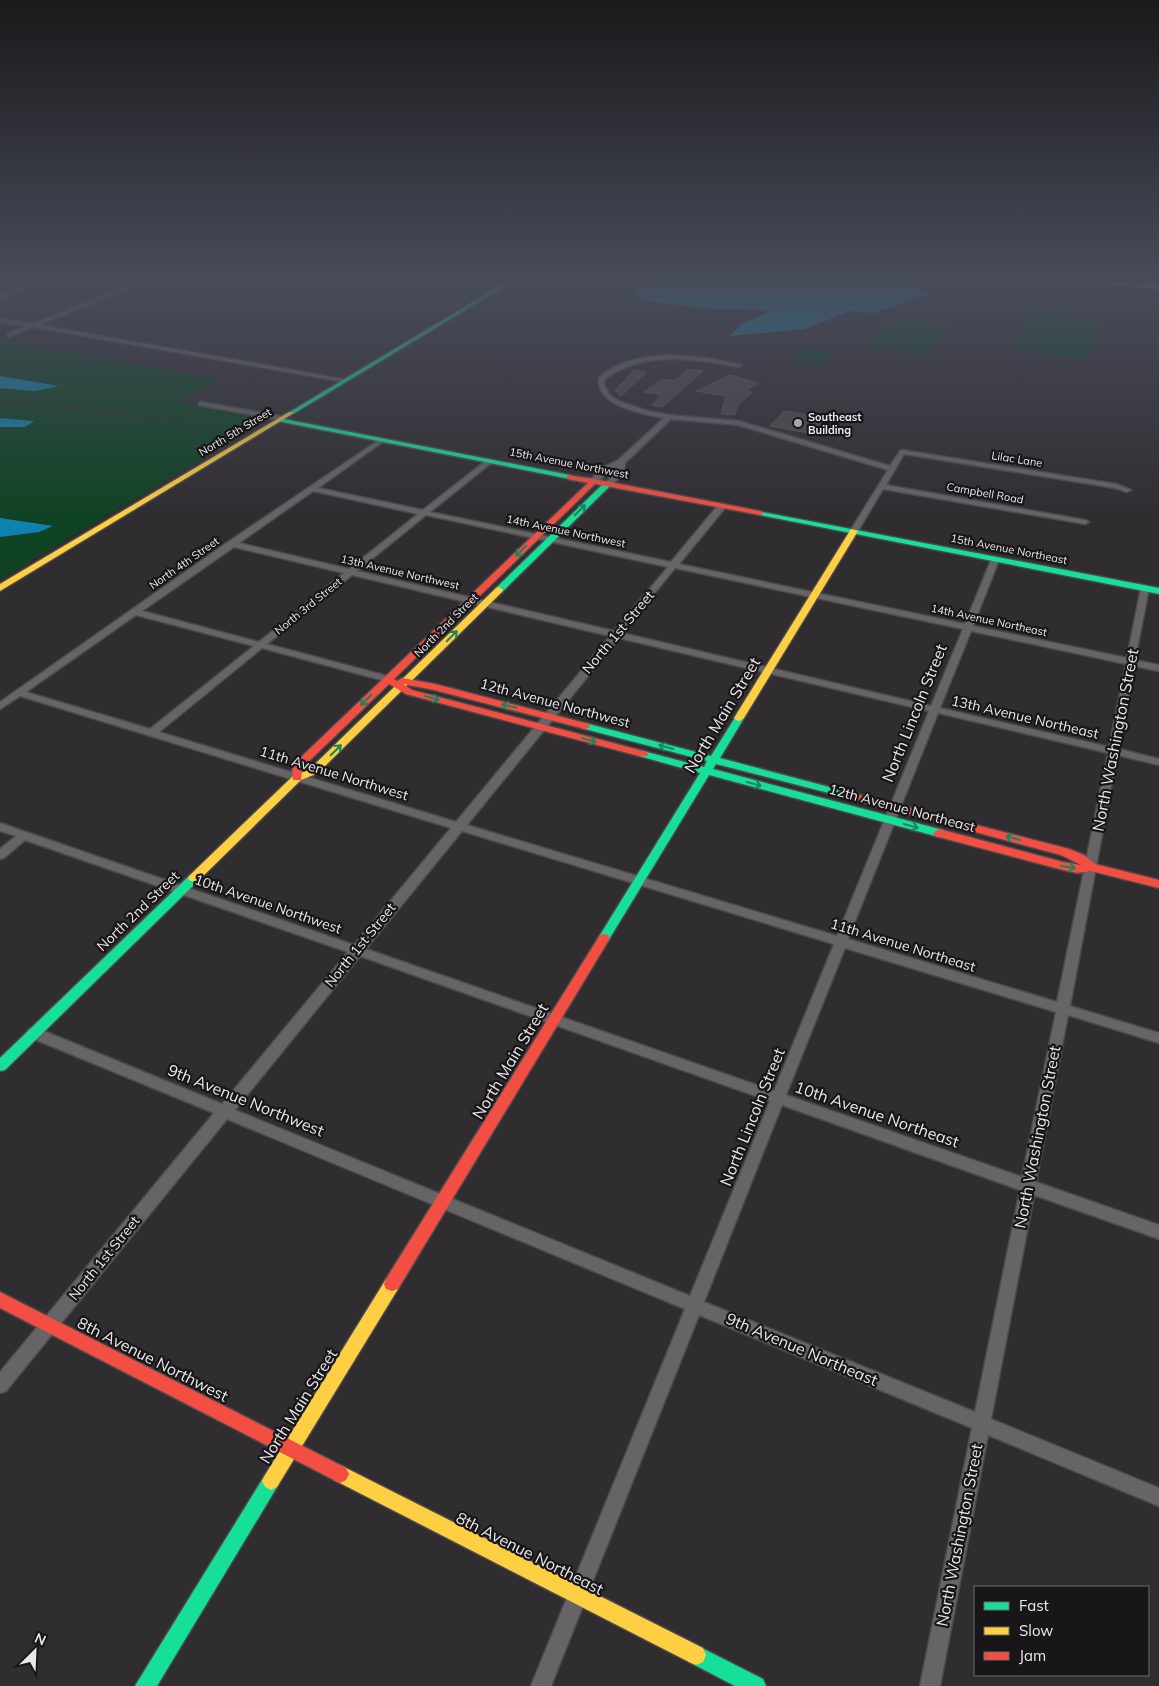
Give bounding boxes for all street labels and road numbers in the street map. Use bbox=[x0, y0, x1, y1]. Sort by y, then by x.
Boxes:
street label: North 5th Street bbox=[196, 405, 274, 459]
street label: 15th Avenue Northwest bbox=[508, 445, 630, 481]
street label: Lilac Lane bbox=[991, 448, 1043, 470]
street label: Campbell Road bbox=[945, 479, 1025, 507]
street label: 14th Avenue Northwest bbox=[505, 512, 627, 550]
street label: 15th Avenue Northeast bbox=[950, 531, 1069, 567]
street label: North 4th Street bbox=[146, 534, 222, 592]
street label: 13th Avenue Northwest bbox=[339, 552, 461, 592]
street label: North 3rd Street bbox=[272, 575, 345, 637]
street label: North 1st Street bbox=[578, 587, 658, 677]
street label: North 2nd Street bbox=[411, 590, 481, 660]
street label: 14th Avenue Northeast bbox=[930, 601, 1049, 639]
street label: North Lincoln Street bbox=[877, 641, 951, 785]
street label: North Washington Street bbox=[1087, 647, 1143, 833]
street label: North Main Street bbox=[680, 653, 765, 776]
street label: 12th Avenue Northwest bbox=[478, 674, 632, 732]
street label: 13th Avenue Northeast bbox=[950, 691, 1101, 743]
street label: 11th Avenue Northwest bbox=[258, 742, 411, 804]
street label: 12th Avenue Northeast bbox=[827, 780, 977, 836]
street label: North 2nd Street bbox=[93, 867, 183, 955]
street label: 10th Avenue Northwest bbox=[192, 870, 344, 938]
street label: North 1st Street bbox=[321, 899, 400, 991]
street label: 11th Avenue Northeast bbox=[828, 914, 978, 976]
street label: North Main Street bbox=[468, 999, 553, 1122]
street label: North Washington Street bbox=[1009, 1044, 1065, 1230]
street label: North Lincoln Street bbox=[715, 1045, 789, 1189]
street label: 9th Avenue Northwest bbox=[165, 1059, 327, 1141]
street label: 10th Avenue Northeast bbox=[792, 1076, 962, 1152]
street label: North 1st Street bbox=[65, 1212, 144, 1304]
street label: 9th Avenue Northeast bbox=[723, 1308, 881, 1390]
street label: 8th Avenue Northwest bbox=[74, 1312, 232, 1406]
street label: North Main Street bbox=[255, 1345, 342, 1467]
street label: North Washington Street bbox=[931, 1442, 987, 1628]
street label: 8th Avenue Northeast bbox=[453, 1507, 607, 1599]

